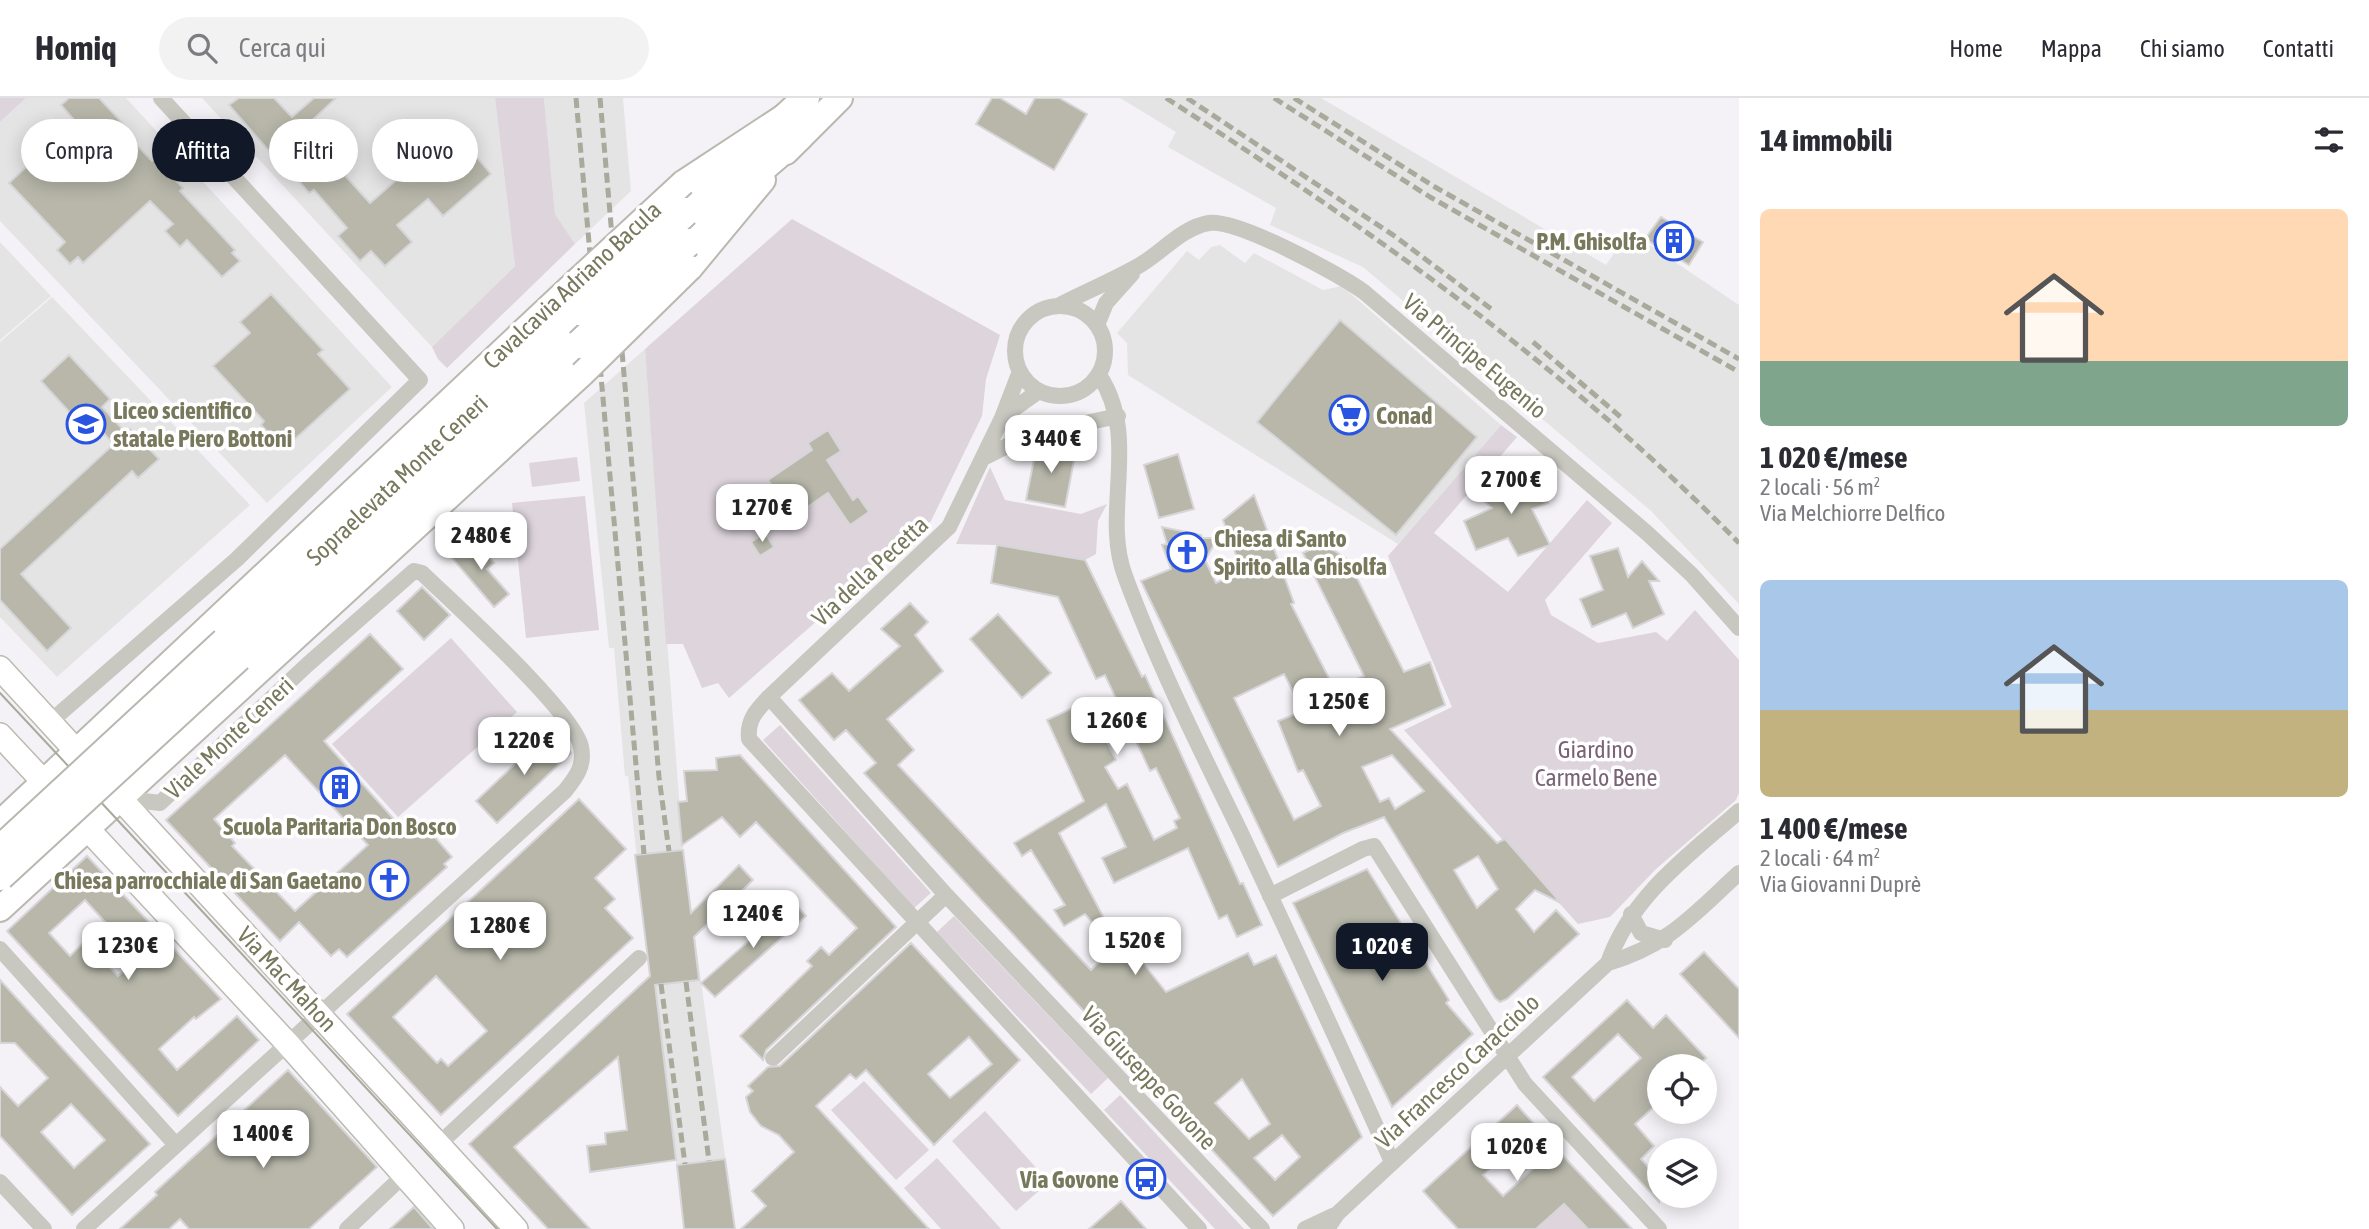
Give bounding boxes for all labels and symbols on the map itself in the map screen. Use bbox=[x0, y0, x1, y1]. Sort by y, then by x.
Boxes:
street label: Cavalcavia Adriano Bacula bbox=[478, 196, 666, 374]
building icon: P.M. Ghisolfa bbox=[1653, 220, 1695, 262]
place label: P.M. Ghisolfa bbox=[1536, 228, 1647, 255]
street label: Via Principe Eugenio bbox=[1398, 288, 1552, 424]
street label: Sopraelevata Monte Ceneri bbox=[301, 389, 493, 571]
supermarket icon: Conad bbox=[1328, 394, 1370, 436]
place label: Liceo scientifico statale Piero Bottoni bbox=[113, 397, 292, 452]
place label: Conad bbox=[1376, 402, 1432, 429]
school or university icon: Liceo scientifico statale Piero Bottoni bbox=[65, 403, 107, 445]
pin: 3 440 € bbox=[986, 416, 1116, 475]
pin: 2 700 € bbox=[1446, 456, 1576, 516]
pin: 1 270 € bbox=[697, 484, 827, 544]
street label: Via della Pecetta bbox=[807, 511, 933, 631]
pin: 2 480 € bbox=[416, 512, 546, 572]
place label: Chiesa di Santo Spirito alla Ghisolfa bbox=[1214, 525, 1387, 580]
church icon: Chiesa di Santo Spirito alla Ghisolfa bbox=[1166, 531, 1208, 573]
street label: Viale Monte Ceneri bbox=[159, 672, 299, 804]
pin: 1 250 € bbox=[1274, 678, 1404, 738]
pin: 1 260 € bbox=[1052, 698, 1182, 757]
pin: 1 220 € bbox=[459, 718, 589, 777]
park label: Giardino Carmelo Bene bbox=[1535, 736, 1657, 791]
building icon: Scuola Paritaria Don Bosco bbox=[319, 766, 361, 808]
place label: Scuola Paritaria Don Bosco bbox=[223, 813, 457, 840]
church icon: Chiesa parrocchiale di San Gaetano bbox=[368, 859, 410, 901]
place label: Chiesa parrocchiale di San Gaetano bbox=[54, 867, 362, 894]
pin: 1 240 € bbox=[688, 890, 818, 950]
pin: 1 280 € bbox=[435, 902, 565, 962]
pin: 1 520 € bbox=[1070, 918, 1200, 977]
street label: Via Mac Mahon bbox=[232, 921, 342, 1037]
pin: 1 230 € bbox=[63, 922, 193, 982]
pin: 1 020 € bbox=[1317, 924, 1447, 983]
street label: Via Francesco Caracciolo bbox=[1370, 988, 1544, 1154]
street label: Via Giuseppe Govone bbox=[1076, 1001, 1222, 1155]
pin: 1 400 € bbox=[198, 1110, 328, 1170]
pin: 1 020 € bbox=[1452, 1124, 1582, 1183]
bus stop icon: Via Govone bbox=[1125, 1158, 1167, 1200]
place label: Via Govone bbox=[1019, 1166, 1119, 1193]

